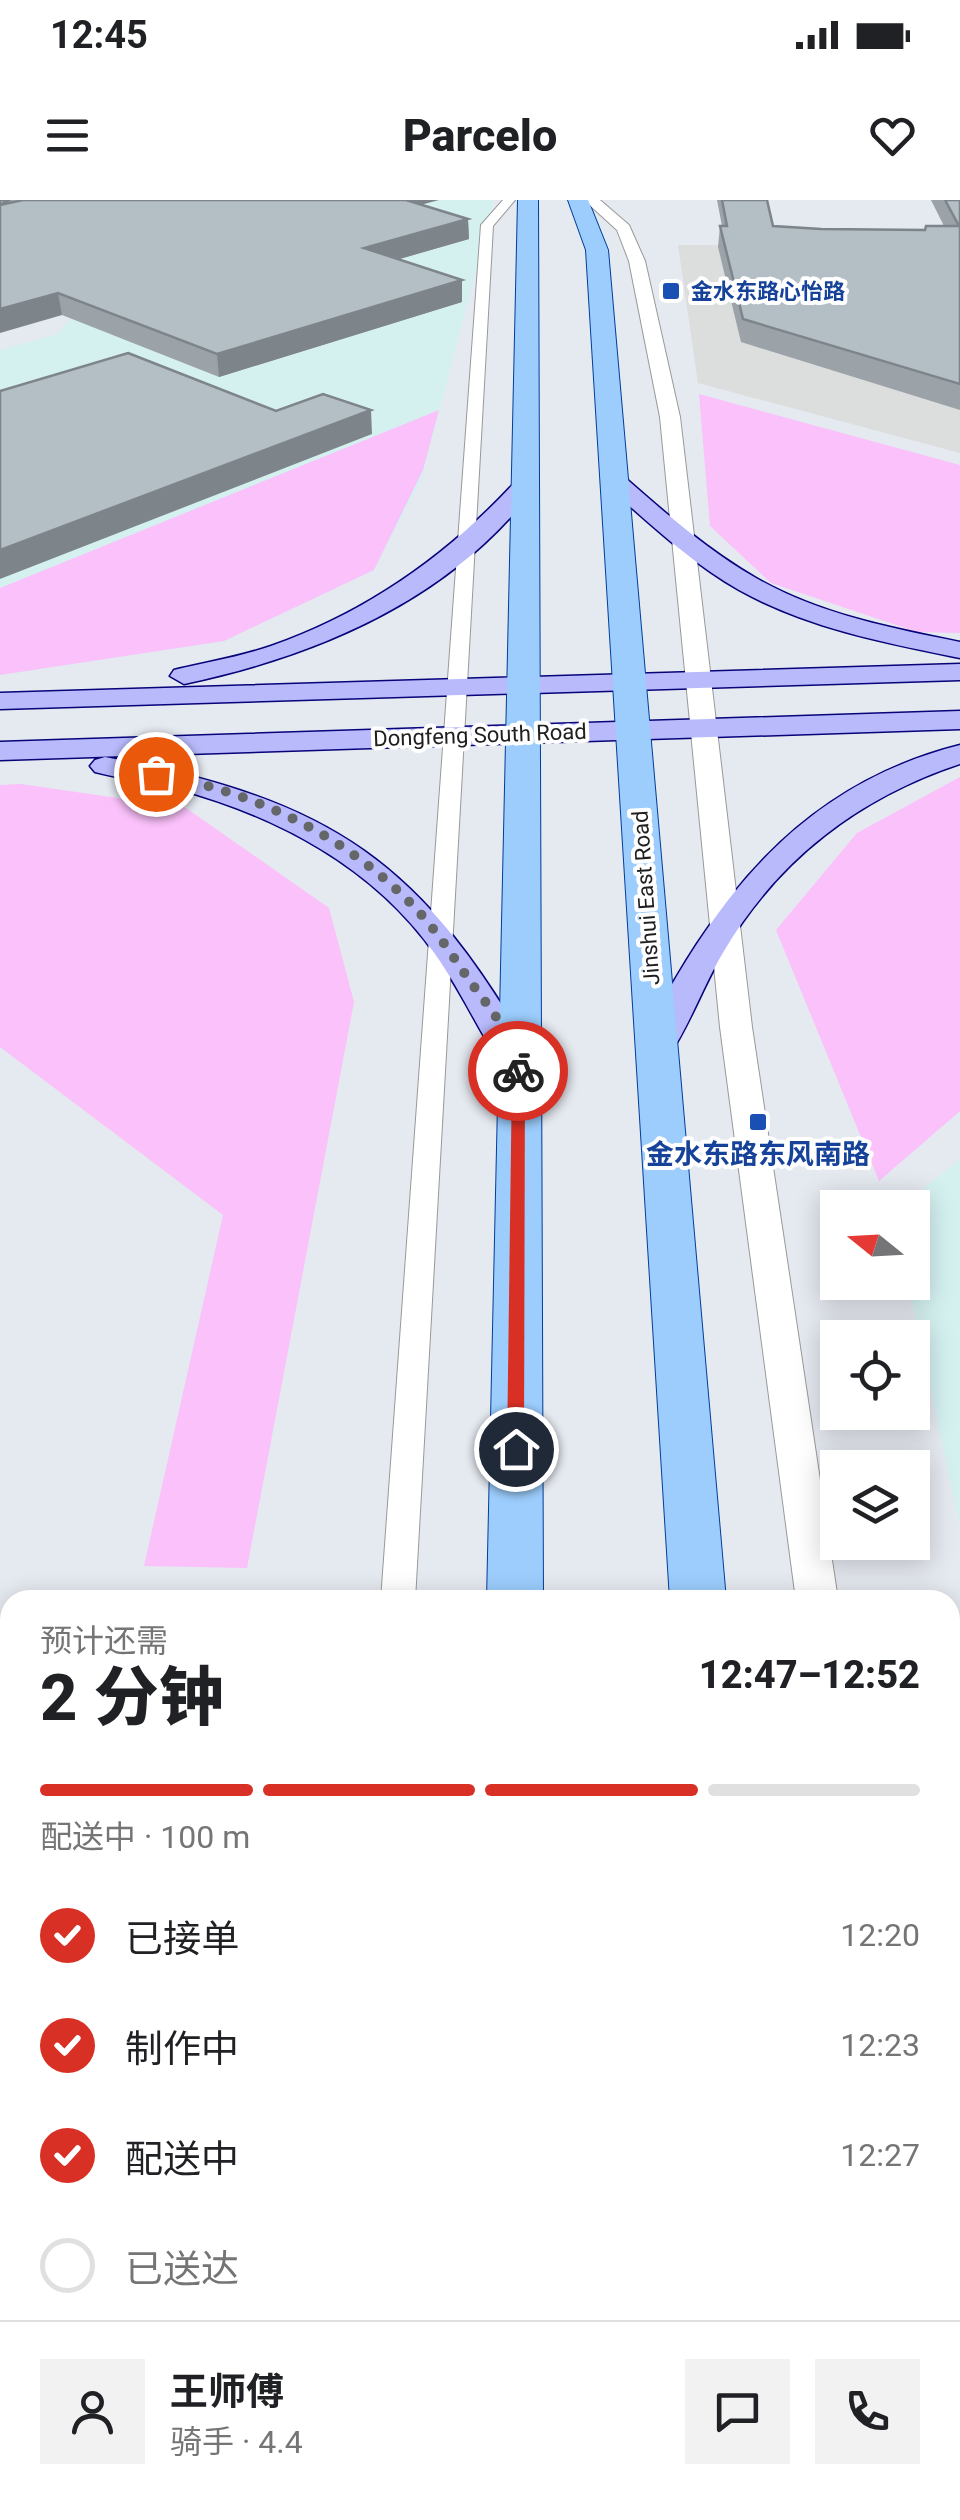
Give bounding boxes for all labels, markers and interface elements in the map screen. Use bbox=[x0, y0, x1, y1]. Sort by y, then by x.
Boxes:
text: 12:45 bbox=[50, 13, 148, 57]
icon: menu bbox=[40, 108, 95, 163]
icon: heart bbox=[865, 108, 920, 163]
text: Parcelo bbox=[403, 109, 557, 162]
place label: 金水东路心怡路 bbox=[691, 279, 845, 304]
marker: 金水东路心怡路 bbox=[660, 280, 682, 302]
street label: Dongfeng South Road bbox=[373, 719, 587, 751]
pin bbox=[114, 732, 199, 817]
icon: bag bbox=[129, 747, 184, 802]
street label: Jinshui East Road bbox=[627, 810, 665, 986]
courier bbox=[468, 1021, 568, 1121]
icon: bike bbox=[491, 1044, 546, 1099]
marker: 金水东路东风南路 bbox=[747, 1111, 769, 1133]
place label: 金水东路东风南路 bbox=[646, 1138, 870, 1171]
north arrow bbox=[820, 1190, 930, 1300]
map controls bbox=[820, 1190, 930, 1560]
button: locate bbox=[820, 1320, 930, 1430]
pin bbox=[474, 1407, 559, 1492]
icon: home bbox=[489, 1422, 544, 1477]
button: layers bbox=[820, 1450, 930, 1560]
text: 预计还需 bbox=[40, 1622, 168, 1660]
text: 12:47–12:52 bbox=[699, 1653, 920, 1697]
text: 2 分钟 bbox=[40, 1660, 224, 1736]
text: 配送中 · 100 m bbox=[40, 1818, 250, 1856]
icon: check bbox=[40, 1908, 95, 1963]
text: 12:20 bbox=[840, 1916, 920, 1954]
text: 已接单 bbox=[125, 1917, 239, 1961]
icon: check bbox=[40, 2018, 95, 2073]
text: 12:23 bbox=[840, 2026, 920, 2064]
text: 制作中 bbox=[125, 2027, 239, 2071]
icon: check bbox=[40, 2128, 95, 2183]
text: 12:27 bbox=[840, 2136, 920, 2174]
text: 配送中 bbox=[125, 2137, 239, 2181]
text: 已送达 bbox=[125, 2247, 239, 2291]
button: person bbox=[40, 2359, 145, 2464]
button: chat bbox=[685, 2359, 790, 2464]
button: phone bbox=[815, 2359, 920, 2464]
text: 王师傅 bbox=[170, 2370, 284, 2414]
text: 骑手 · 4.4 bbox=[170, 2423, 303, 2461]

